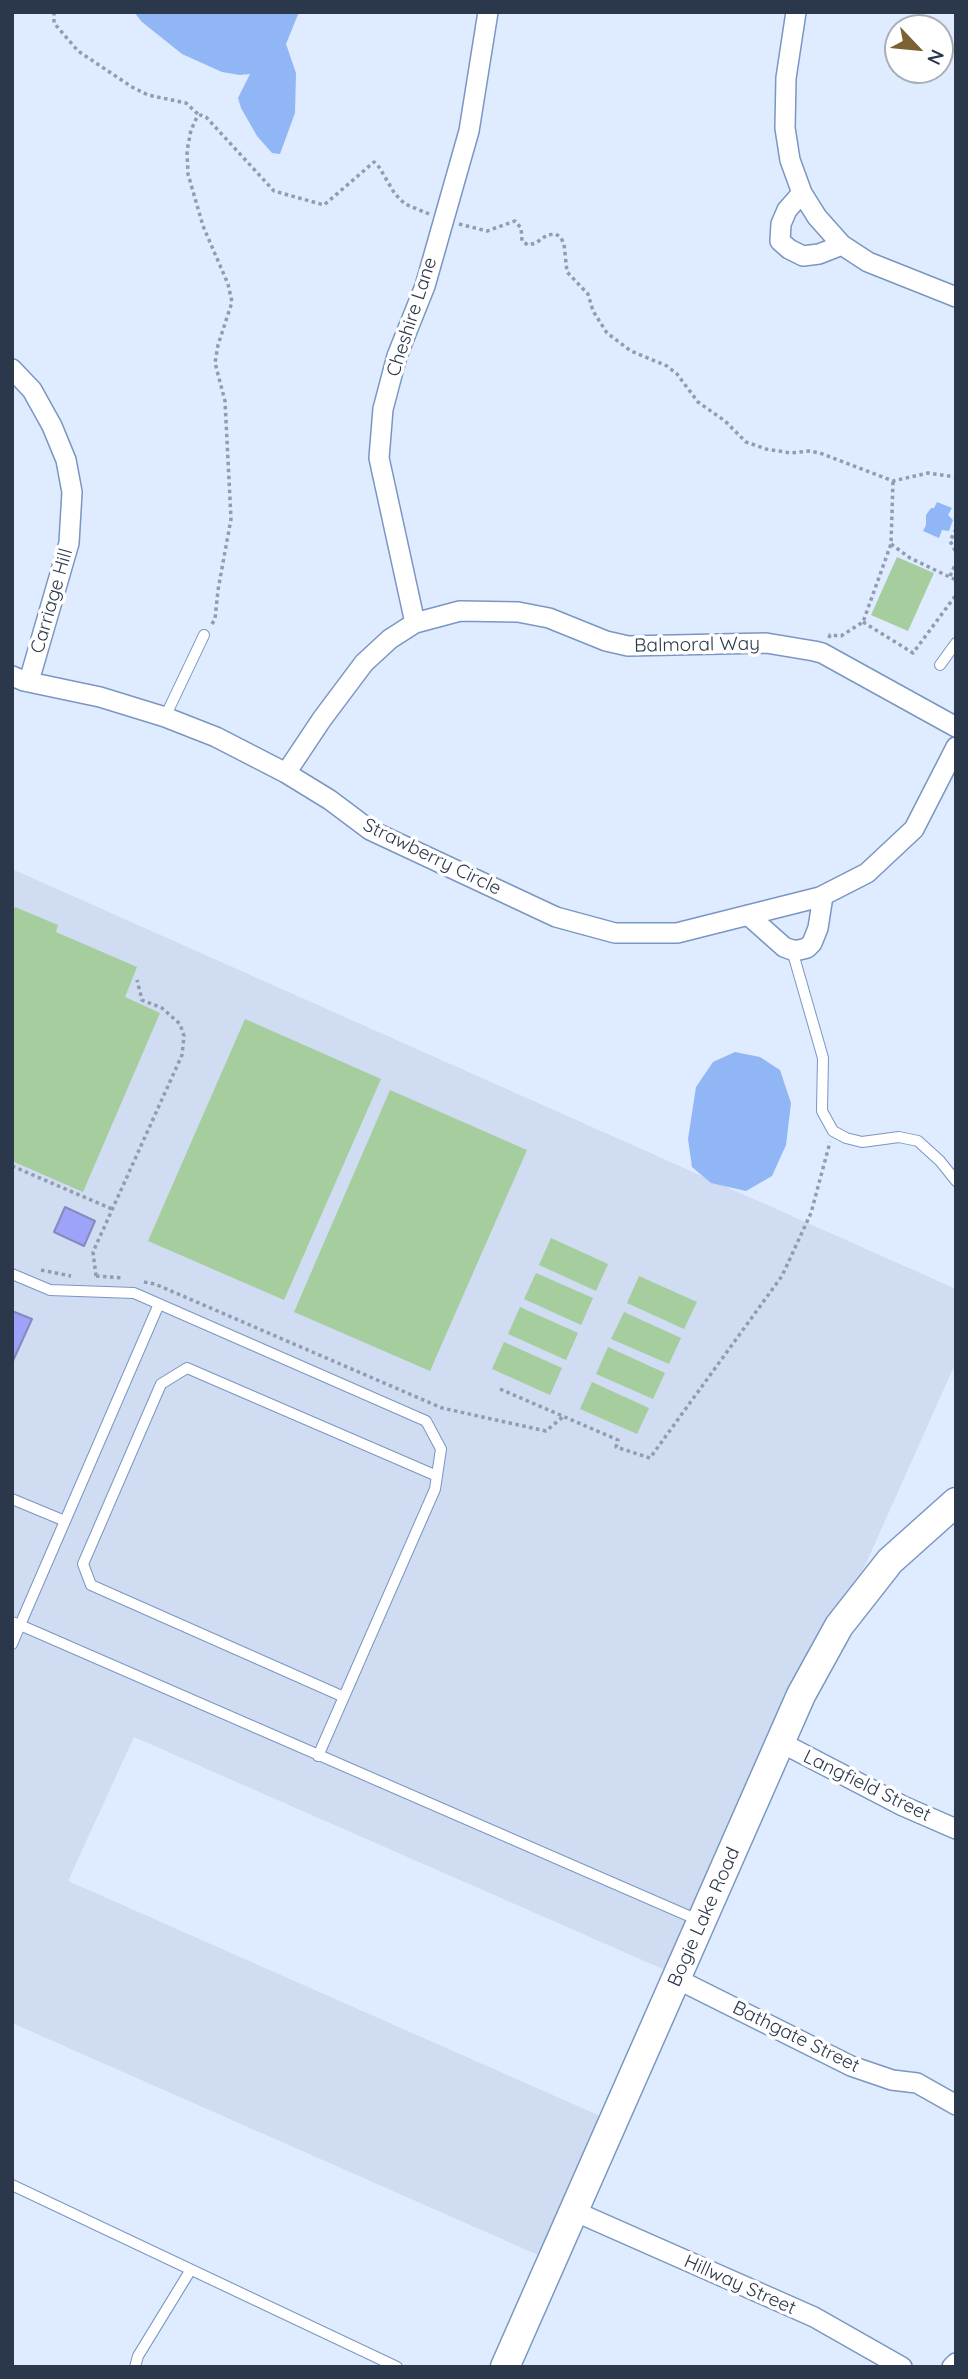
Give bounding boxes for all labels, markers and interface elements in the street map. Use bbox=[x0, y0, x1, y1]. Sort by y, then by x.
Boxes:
north arrow bbox=[884, 14, 954, 84]
text: N bbox=[922, 46, 950, 69]
street label: Cheshire Lane bbox=[382, 255, 442, 379]
street label: Carriage Hill bbox=[26, 546, 78, 656]
street label: Balmoral Way bbox=[634, 633, 760, 657]
street label: Strawberry Circle bbox=[359, 814, 505, 900]
street label: Langfield Street bbox=[800, 1745, 934, 1827]
street label: Bogie Lake Road bbox=[663, 1844, 745, 1990]
street label: Bathgate Street bbox=[729, 1996, 863, 2078]
street label: Hillway Street bbox=[681, 2250, 799, 2320]

